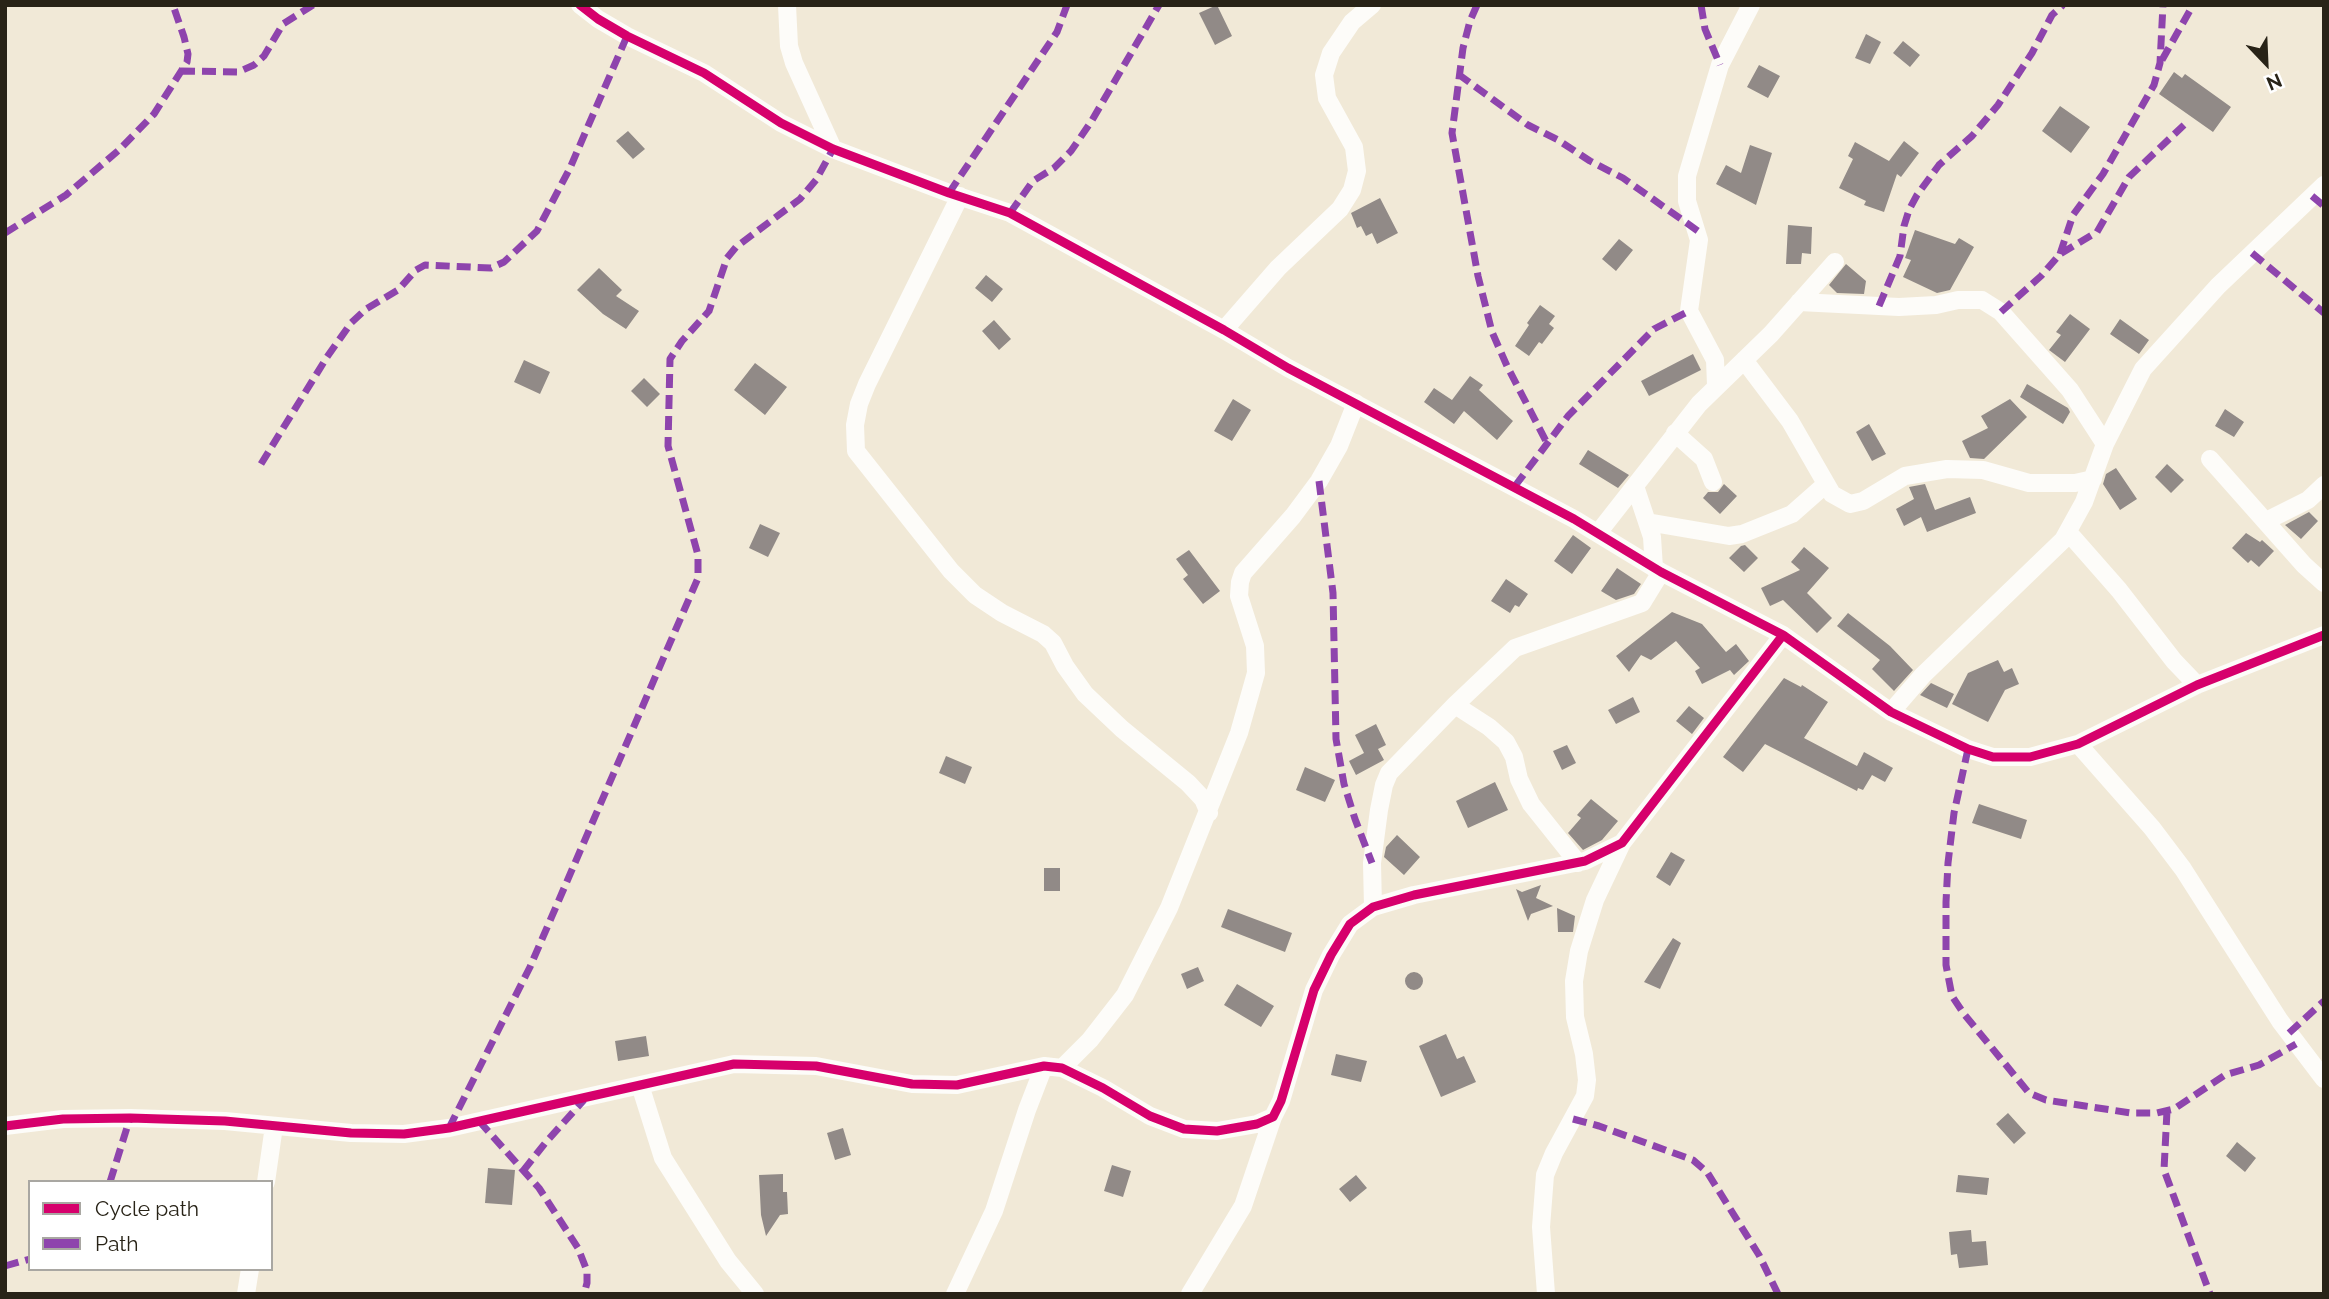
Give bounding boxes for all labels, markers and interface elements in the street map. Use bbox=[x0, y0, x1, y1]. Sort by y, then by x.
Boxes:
north arrow bbox=[2231, 28, 2301, 98]
text: N bbox=[2263, 69, 2285, 95]
legend bbox=[28, 1180, 273, 1271]
text: Cycle path bbox=[95, 1196, 199, 1221]
text: Path bbox=[95, 1231, 139, 1256]

